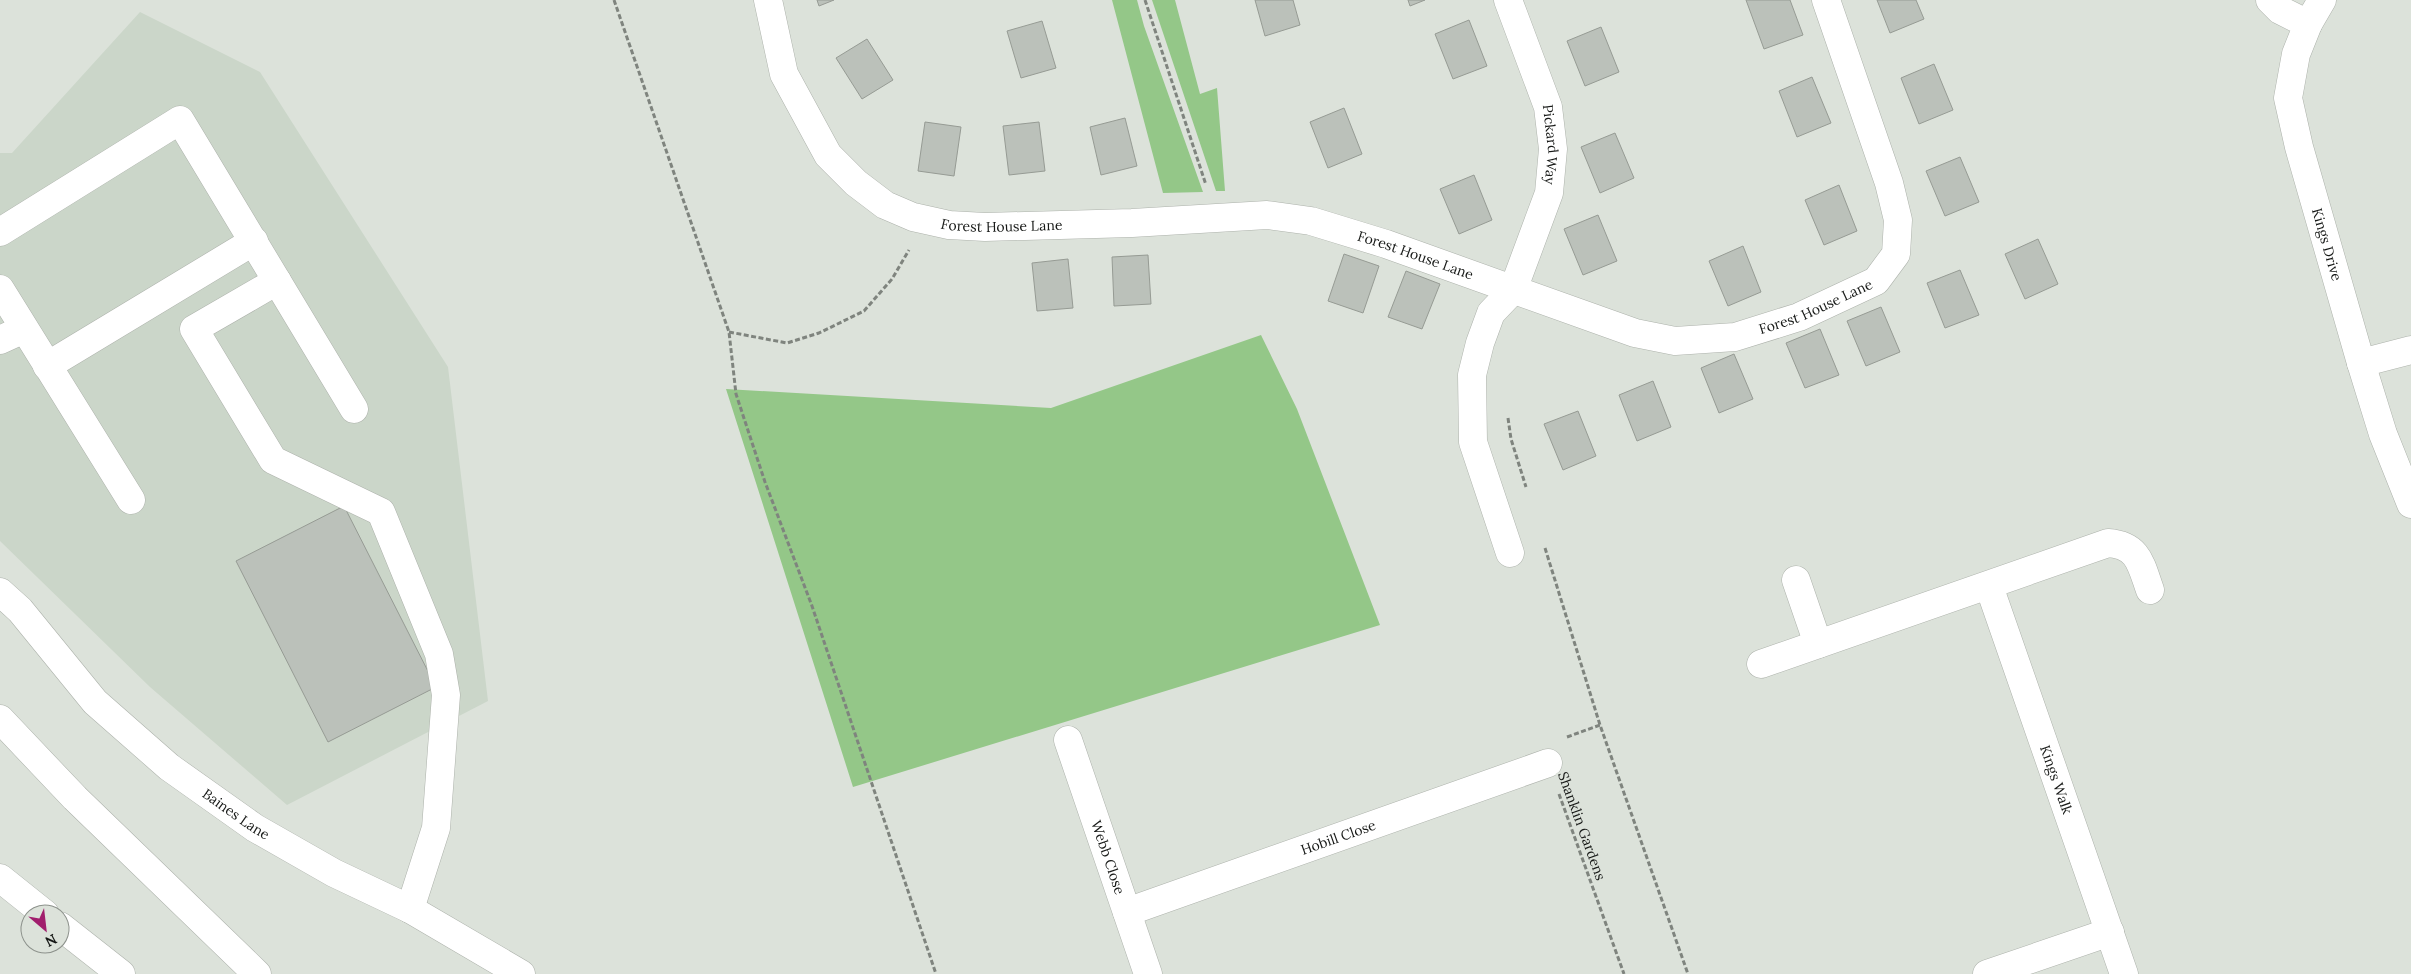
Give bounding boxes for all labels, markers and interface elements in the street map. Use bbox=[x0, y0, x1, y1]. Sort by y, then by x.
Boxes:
street label: Pickard Way bbox=[1539, 103, 1562, 186]
street label: Kings Drive bbox=[2308, 206, 2346, 283]
street label: Forest House Lane bbox=[939, 214, 1063, 236]
street label: Forest House Lane bbox=[1355, 227, 1476, 284]
street label: Forest House Lane bbox=[1757, 275, 1876, 338]
street label: Kings Walk bbox=[2036, 743, 2077, 817]
street label: Shanklin Gardens bbox=[1554, 769, 1610, 883]
street label: Baines Lane bbox=[199, 785, 273, 844]
street label: Hobill Close bbox=[1298, 816, 1378, 859]
street label: Webb Close bbox=[1087, 818, 1129, 897]
north arrow bbox=[20, 904, 70, 954]
text: N bbox=[42, 930, 60, 951]

